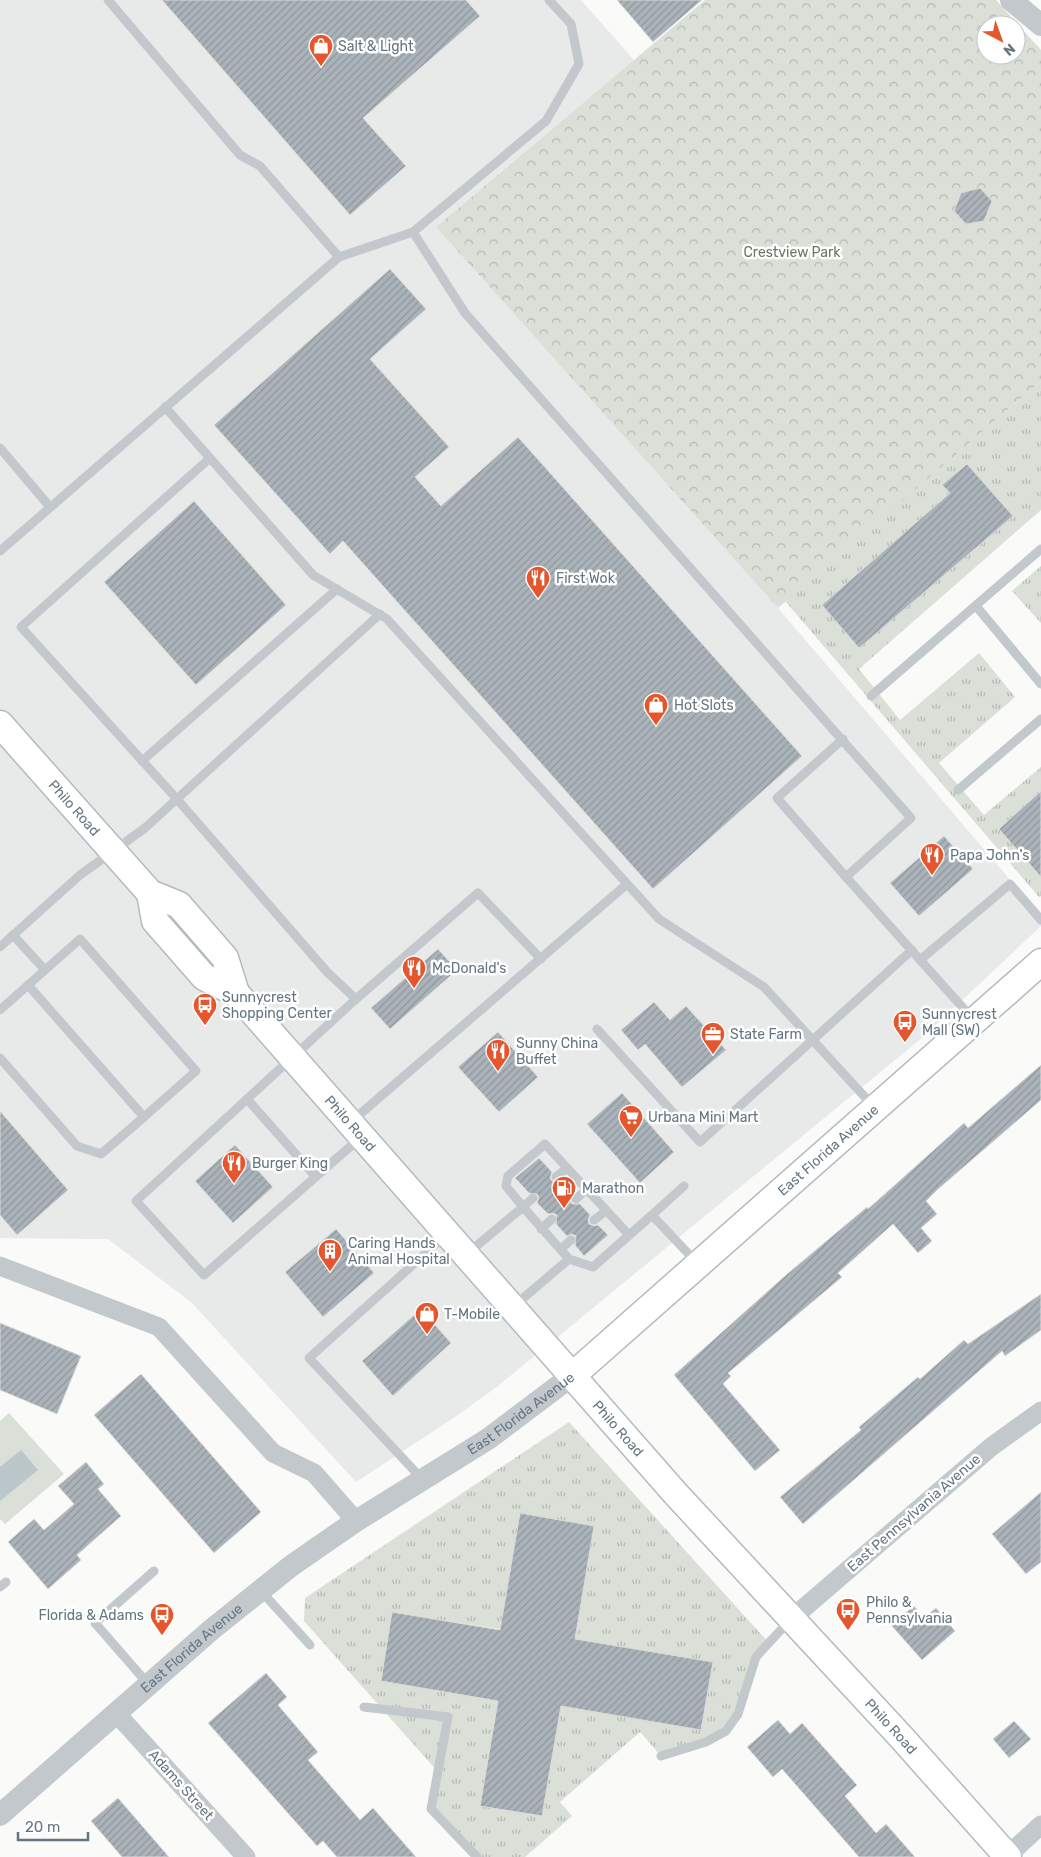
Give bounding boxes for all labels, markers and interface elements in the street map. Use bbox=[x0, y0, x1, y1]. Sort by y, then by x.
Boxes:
north arrow bbox=[976, 15, 1026, 65]
shop icon: Salt & Light bbox=[308, 33, 334, 67]
place label: Salt & Light bbox=[338, 38, 414, 55]
text: N bbox=[1000, 40, 1019, 59]
park label: Crestview Park bbox=[743, 244, 841, 261]
restaurant icon: First Wok bbox=[525, 565, 551, 599]
place label: First Wok bbox=[556, 570, 616, 587]
shop icon: Hot Slots bbox=[643, 692, 669, 726]
place label: Hot Slots bbox=[674, 697, 734, 714]
street label: Philo Road bbox=[45, 776, 104, 839]
restaurant icon: Papa John's bbox=[919, 842, 945, 876]
place label: Papa John's bbox=[950, 847, 1029, 864]
restaurant icon: McDonald's bbox=[401, 955, 427, 989]
place label: McDonald's bbox=[432, 960, 506, 977]
place label: Sunnycrest Shopping Center bbox=[222, 989, 332, 1022]
bus stop icon: Sunnycrest Shopping Center bbox=[192, 992, 218, 1026]
place label: Sunnycrest Mall (SW) bbox=[922, 1006, 997, 1039]
bus stop icon: Sunnycrest Mall (SW) bbox=[892, 1009, 918, 1043]
office icon: State Farm bbox=[700, 1021, 726, 1055]
place label: State Farm bbox=[730, 1026, 802, 1043]
place label: Sunny China Buffet bbox=[516, 1035, 598, 1068]
restaurant icon: Sunny China Buffet bbox=[485, 1038, 511, 1072]
street label: Philo Road bbox=[321, 1092, 380, 1155]
street label: East Florida Avenue bbox=[774, 1101, 882, 1199]
supermarket icon: Urbana Mini Mart bbox=[618, 1104, 644, 1138]
place label: Urbana Mini Mart bbox=[648, 1109, 759, 1126]
restaurant icon: Burger King bbox=[221, 1150, 247, 1184]
place label: Burger King bbox=[252, 1155, 328, 1172]
fuel station icon: Marathon bbox=[551, 1175, 577, 1209]
place label: Marathon bbox=[582, 1180, 644, 1197]
place label: Caring Hands Animal Hospital bbox=[348, 1235, 450, 1268]
building icon: Caring Hands Animal Hospital bbox=[317, 1238, 343, 1272]
shop icon: T-Mobile bbox=[414, 1301, 440, 1335]
place label: T-Mobile bbox=[444, 1306, 500, 1323]
street label: East Florida Avenue bbox=[464, 1368, 578, 1458]
street label: Philo Road bbox=[589, 1397, 647, 1460]
street label: East Pennsylvania Avenue bbox=[844, 1450, 984, 1575]
place label: Philo & Pennsylvania bbox=[866, 1594, 953, 1627]
bus stop icon: Philo & Pennsylvania bbox=[835, 1597, 861, 1631]
street label: East Florida Avenue bbox=[137, 1600, 246, 1696]
bus stop icon: Florida & Adams bbox=[149, 1602, 175, 1636]
place label: Florida & Adams bbox=[38, 1607, 144, 1624]
street label: Philo Road bbox=[861, 1695, 921, 1757]
street label: Adams Street bbox=[145, 1746, 217, 1824]
scale bar bbox=[18, 1810, 88, 1842]
text: 20 m bbox=[25, 1818, 60, 1836]

